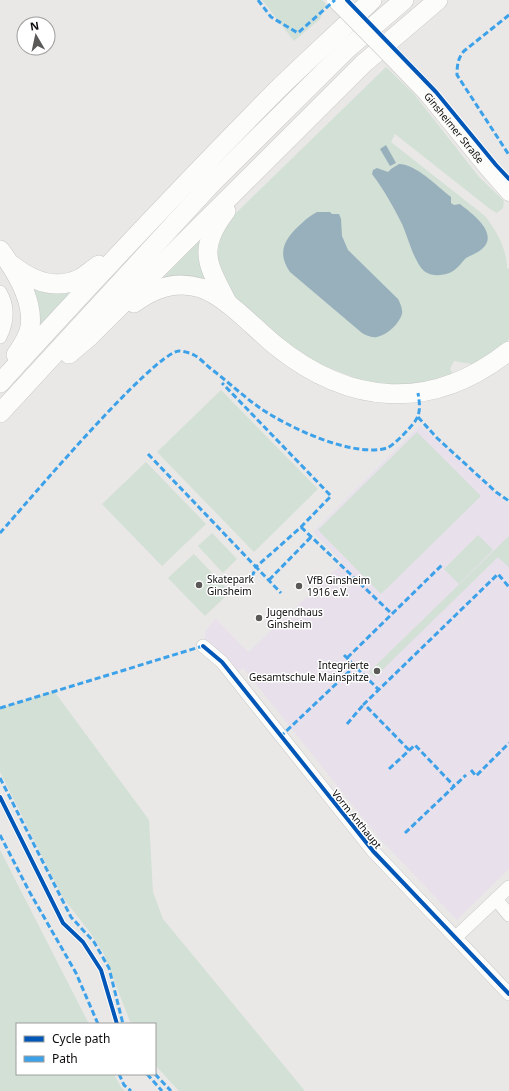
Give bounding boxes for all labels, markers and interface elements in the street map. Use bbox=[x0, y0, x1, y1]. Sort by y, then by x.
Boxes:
north arrow bbox=[16, 16, 56, 56]
text: N bbox=[29, 18, 40, 34]
street label: Ginsheimer Straße bbox=[421, 89, 488, 166]
place label: Skatepark Ginsheim bbox=[207, 572, 255, 598]
place label: VfB Ginsheim 1916 e.V. bbox=[307, 573, 370, 599]
marker: Skatepark Ginsheim bbox=[194, 580, 204, 590]
marker: VfB Ginsheim 1916 e.V. bbox=[294, 581, 304, 591]
place label: Jugendhaus Ginsheim bbox=[266, 605, 323, 631]
marker: Jugendhaus Ginsheim bbox=[254, 613, 264, 623]
place label: Integrierte Gesamtschule Mainspitze bbox=[249, 658, 369, 684]
marker: Integrierte Gesamtschule Mainspitze bbox=[372, 666, 382, 676]
street label: Vorm Anthaupt bbox=[329, 787, 385, 852]
legend bbox=[16, 1023, 156, 1075]
text: Cycle path bbox=[52, 1030, 110, 1047]
text: Path bbox=[52, 1050, 78, 1067]

